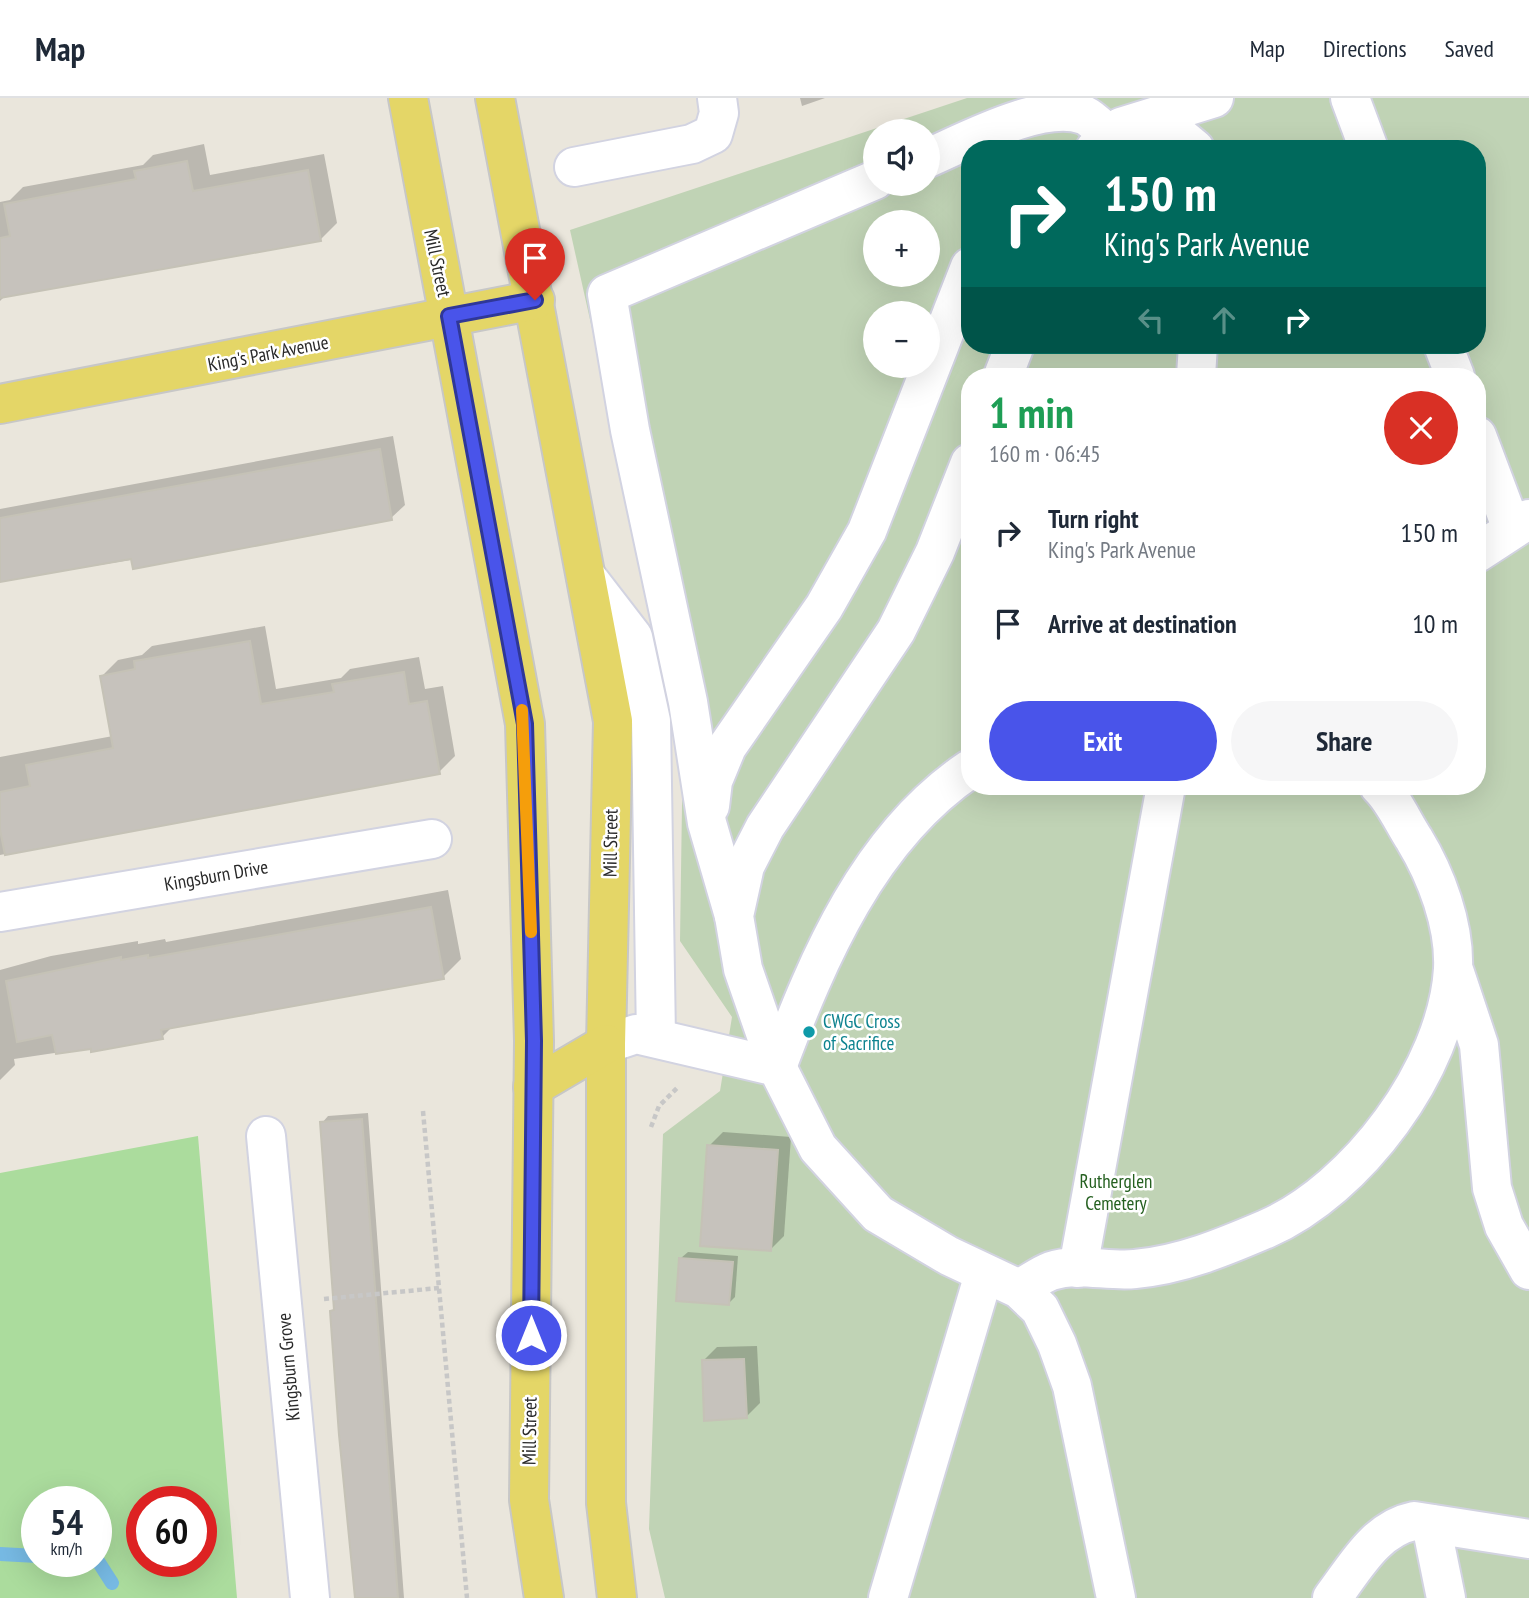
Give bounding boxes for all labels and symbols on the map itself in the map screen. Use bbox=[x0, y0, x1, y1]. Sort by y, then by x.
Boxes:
street label: Mill Street bbox=[419, 227, 457, 300]
pin bbox=[505, 228, 565, 300]
street label: King's Park Avenue bbox=[206, 330, 330, 376]
street label: Mill Street bbox=[597, 808, 623, 877]
street label: Kingsburn Drive bbox=[162, 854, 270, 896]
place label: CWGC Cross of Sacrifice bbox=[823, 1009, 900, 1055]
marker: CWGC Cross of Sacrifice bbox=[801, 1024, 817, 1040]
park label: Rutherglen Cemetery bbox=[1080, 1169, 1152, 1215]
position arrow bbox=[494, 1298, 568, 1372]
street label: Kingsburn Grove bbox=[271, 1312, 305, 1422]
street label: Mill Street bbox=[516, 1396, 542, 1465]
speed limit sign: 60 bbox=[126, 1486, 217, 1577]

